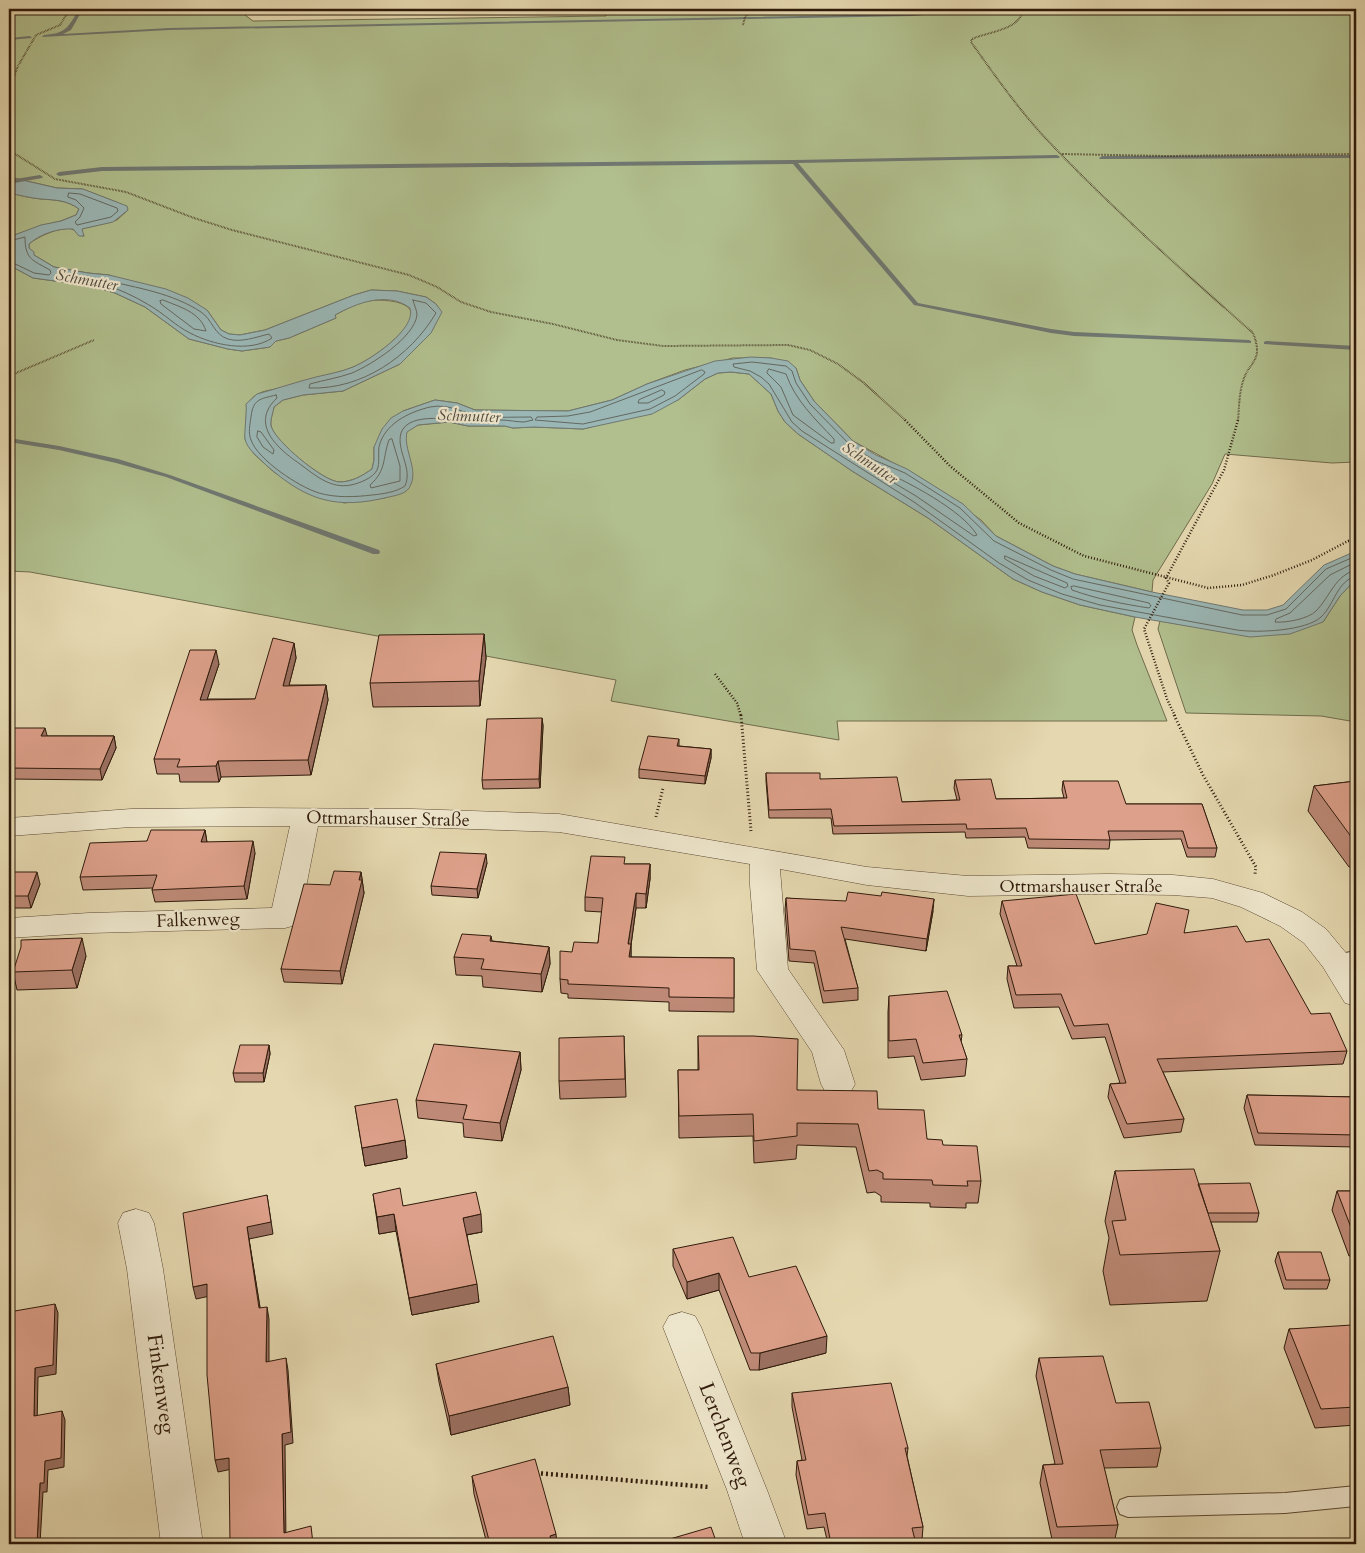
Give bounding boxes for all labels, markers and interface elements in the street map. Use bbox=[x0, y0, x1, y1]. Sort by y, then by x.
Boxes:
water label: Schmutter bbox=[54, 264, 121, 296]
water label: Schmutter bbox=[437, 404, 501, 428]
water label: Schmutter bbox=[838, 436, 903, 490]
street label: Ottmarshauser Straße bbox=[306, 805, 470, 833]
street label: Ottmarshauser Straße bbox=[999, 874, 1163, 899]
street label: Falkenweg bbox=[156, 906, 241, 934]
street label: Finkenweg bbox=[140, 1332, 182, 1436]
street label: Lerchenweg bbox=[692, 1378, 758, 1492]

